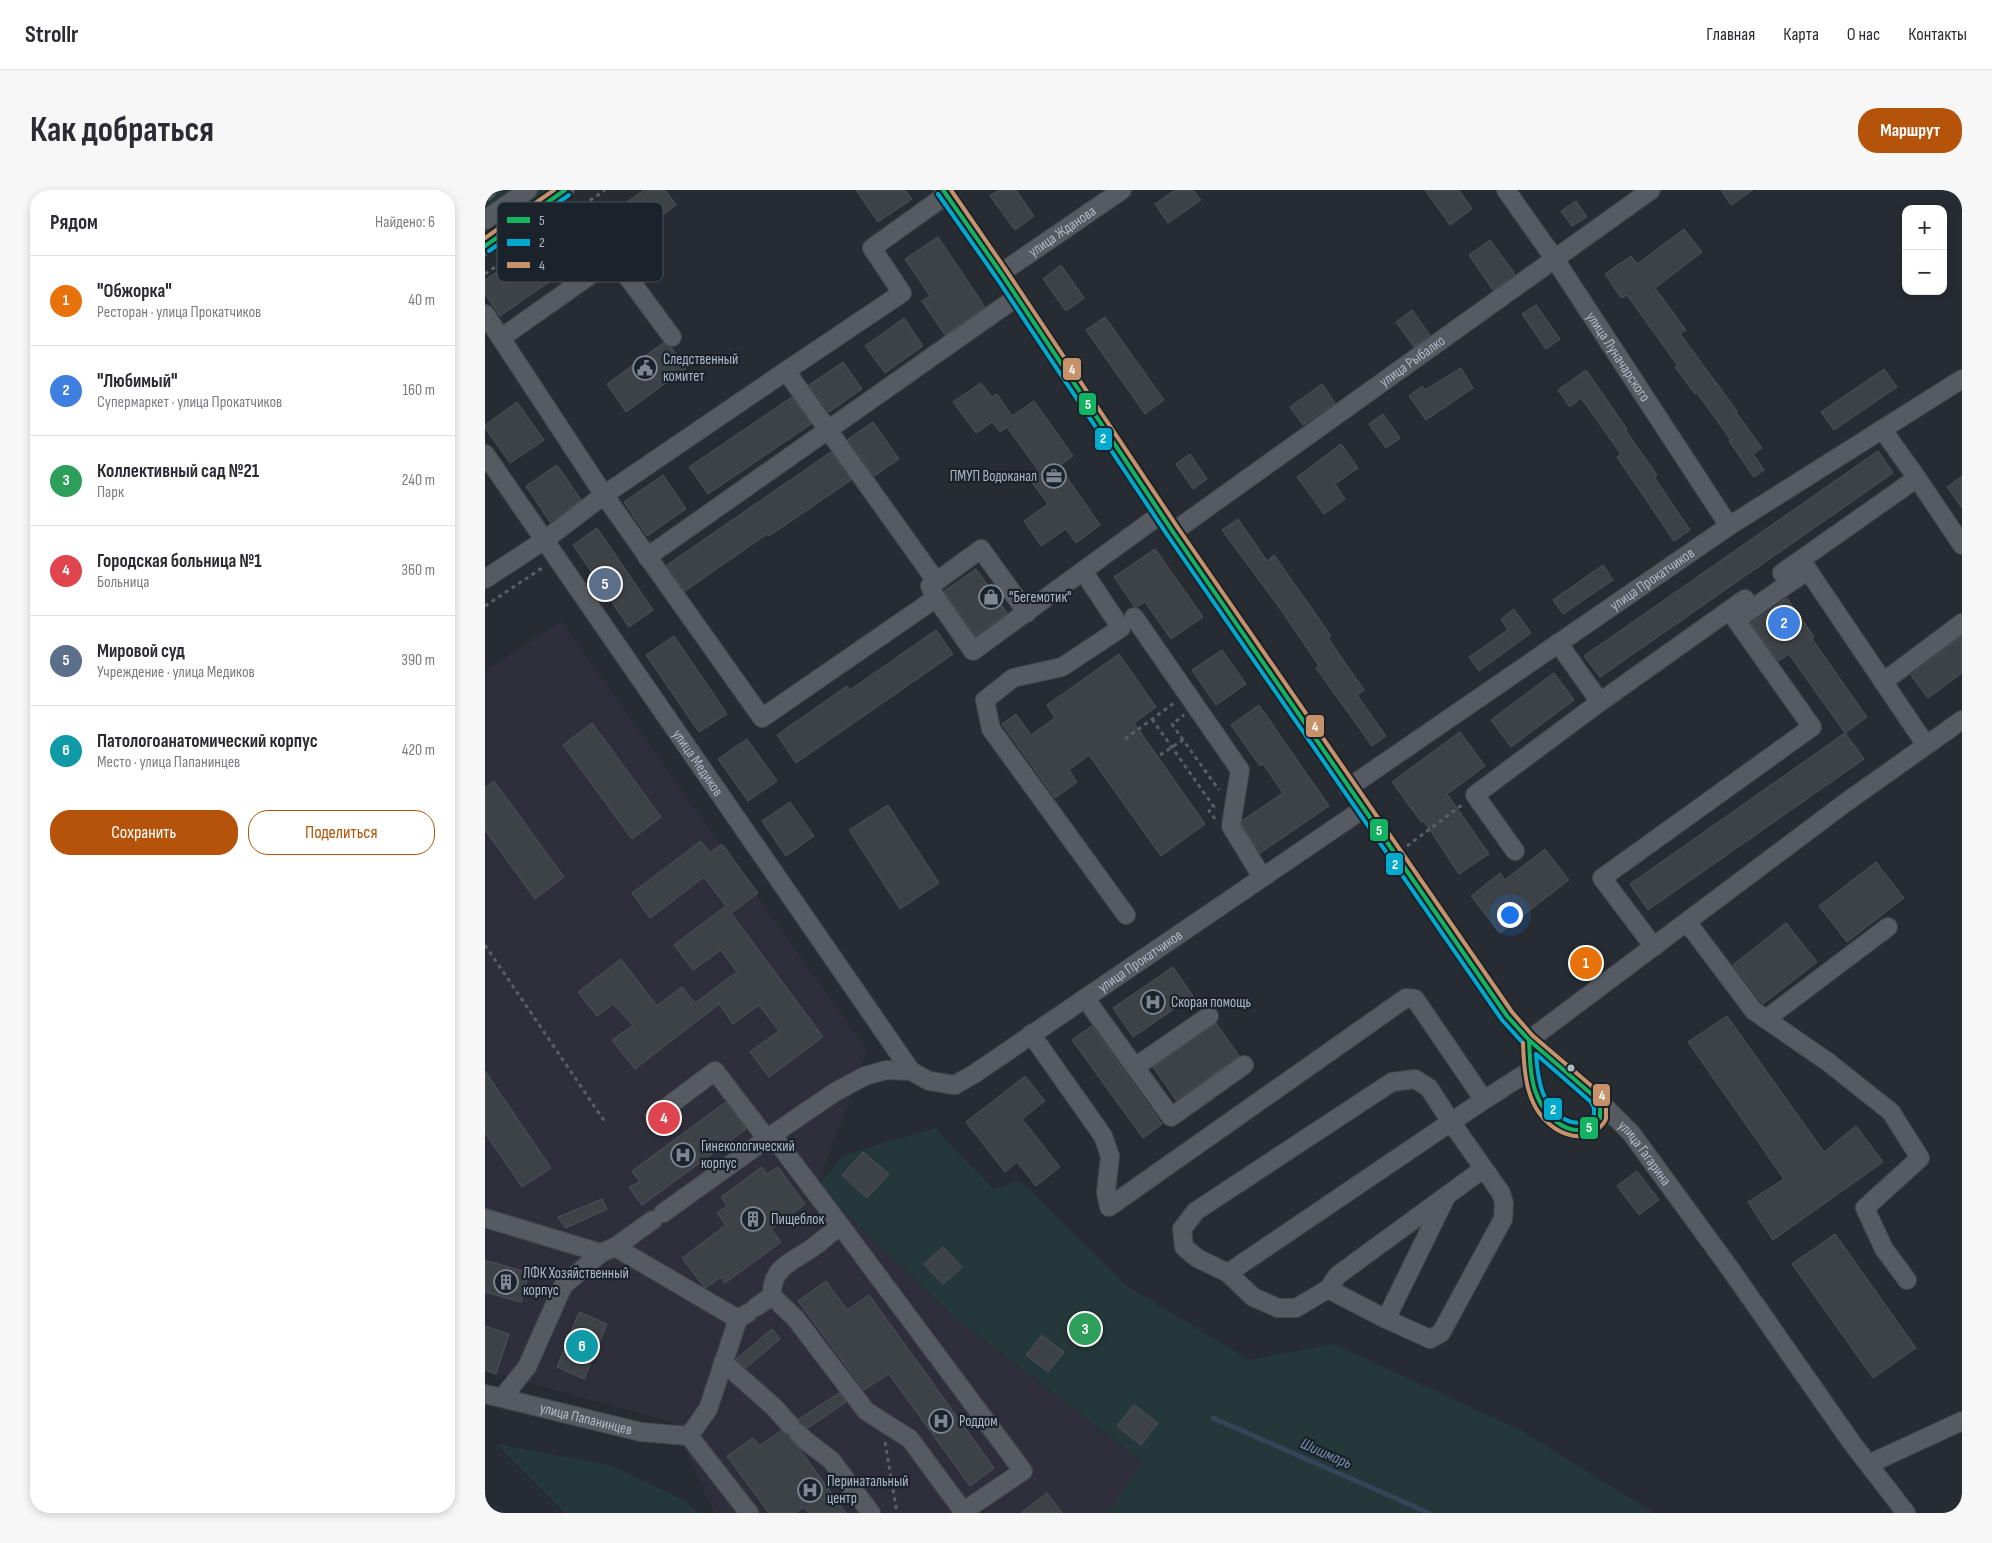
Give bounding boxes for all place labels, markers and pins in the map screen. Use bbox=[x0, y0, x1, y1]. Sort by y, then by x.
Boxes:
place label: Следственный комитет bbox=[663, 350, 738, 386]
public building icon: Следственный комитет bbox=[632, 355, 658, 381]
office icon: ПМУП Водоканал bbox=[1041, 463, 1067, 489]
place label: ПМУП Водоканал bbox=[950, 467, 1037, 486]
pin: 5 bbox=[589, 565, 621, 603]
shop icon: "Бегемотик" bbox=[978, 584, 1004, 610]
place label: "Бегемотик" bbox=[1009, 588, 1071, 607]
pin: 2 bbox=[1768, 604, 1800, 642]
pin: 1 bbox=[1570, 944, 1602, 982]
hospital icon: Скорая помощь bbox=[1140, 989, 1166, 1015]
place label: Скорая помощь bbox=[1171, 993, 1251, 1012]
unlabelled marker bbox=[1566, 1063, 1576, 1073]
pin: 4 bbox=[648, 1099, 680, 1137]
place label: Гинекологический корпус bbox=[701, 1137, 795, 1173]
hospital icon: Гинекологический корпус bbox=[670, 1142, 696, 1168]
building icon: Пищеблок bbox=[740, 1206, 766, 1232]
place label: Пищеблок bbox=[771, 1210, 825, 1229]
place label: ЛФК Хозяйственный корпус bbox=[523, 1264, 629, 1300]
building icon: ЛФК Хозяйственный корпус bbox=[493, 1269, 519, 1295]
pin: 3 bbox=[1069, 1310, 1101, 1348]
pin: 6 bbox=[566, 1327, 598, 1365]
hospital icon: Роддом bbox=[928, 1408, 954, 1434]
place label: Роддом bbox=[959, 1412, 997, 1431]
place label: Перинатальный центр bbox=[827, 1472, 908, 1508]
hospital icon: Перинатальный центр bbox=[797, 1477, 823, 1503]

